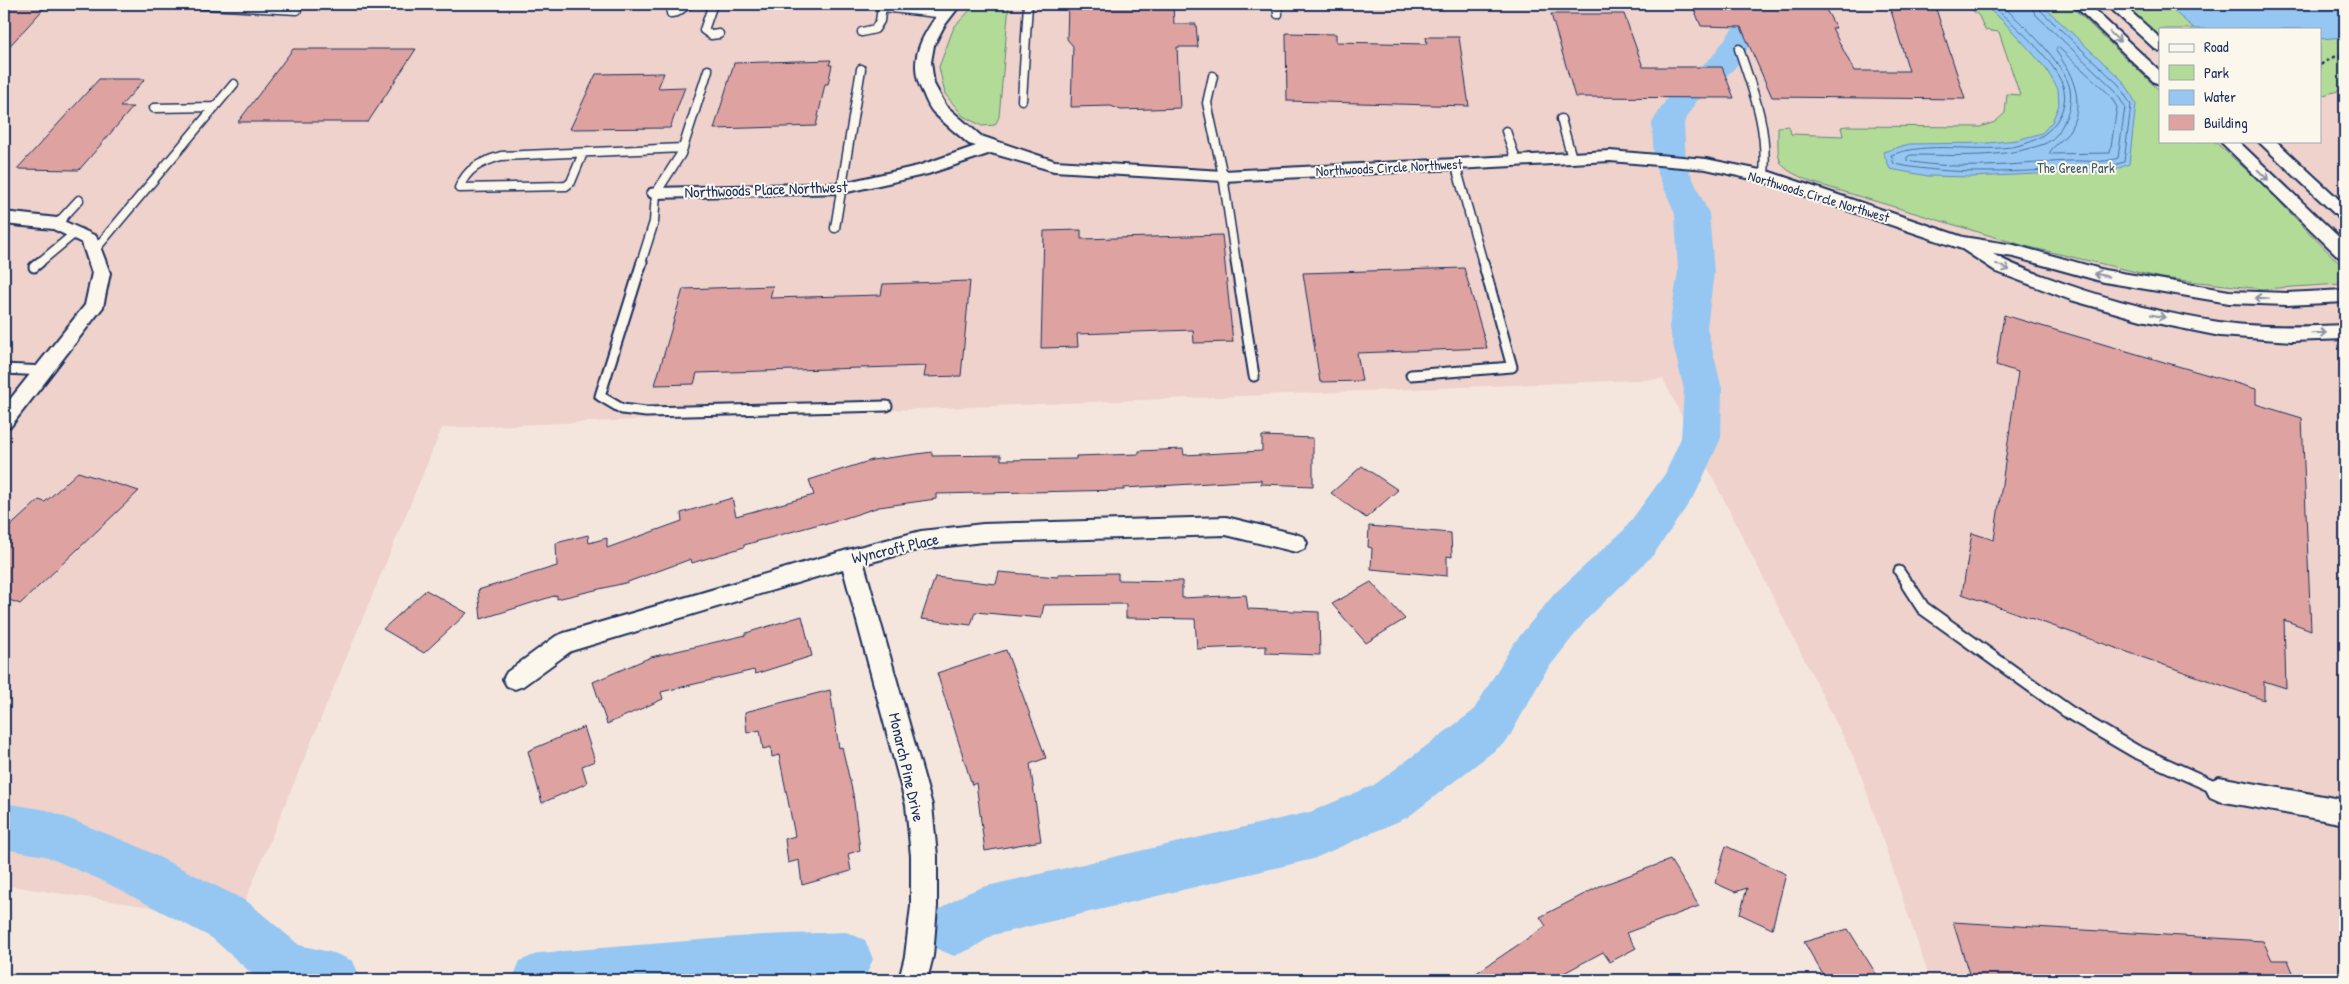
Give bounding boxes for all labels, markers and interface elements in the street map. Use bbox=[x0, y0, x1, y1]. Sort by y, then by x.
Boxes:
legend bbox=[2159, 28, 2322, 142]
one-way arrow bbox=[2109, 31, 2122, 43]
text: Road bbox=[2204, 36, 2229, 57]
text: Park bbox=[2204, 62, 2229, 83]
text: Water bbox=[2204, 86, 2236, 107]
text: Building bbox=[2204, 112, 2248, 133]
street label: Northwoods Circle Northwest bbox=[1315, 154, 1463, 180]
park label: The Green Park bbox=[2037, 158, 2115, 177]
street label: Northwoods Circle Northwest bbox=[1746, 165, 1892, 227]
one-way arrow bbox=[2257, 169, 2270, 181]
street label: Northwoods Place Northwest bbox=[684, 175, 848, 203]
one-way arrow bbox=[1995, 263, 2010, 272]
one-way arrow bbox=[2093, 270, 2109, 279]
one-way arrow bbox=[2254, 293, 2270, 303]
one-way arrow bbox=[2149, 312, 2165, 322]
one-way arrow bbox=[2311, 328, 2327, 337]
street label: Wyncroft Place bbox=[849, 527, 941, 569]
street label: Monarch Pine Drive bbox=[884, 710, 930, 824]

